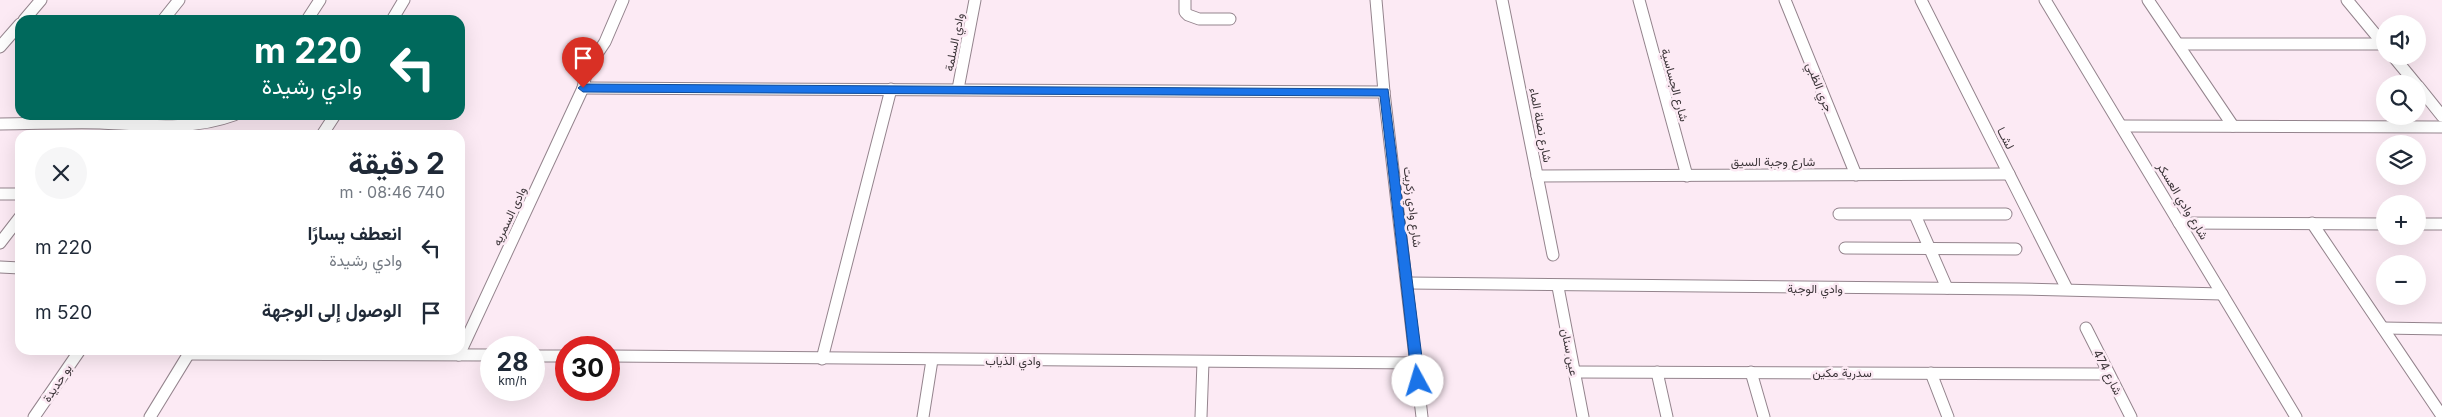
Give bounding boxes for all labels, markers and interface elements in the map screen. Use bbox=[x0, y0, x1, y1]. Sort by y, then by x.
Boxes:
street label: وادي السلمة bbox=[941, 12, 970, 73]
map controls bbox=[2376, 15, 2426, 305]
button: sound bbox=[2376, 15, 2426, 65]
text: 220 m bbox=[254, 29, 362, 71]
icon: left bbox=[380, 35, 445, 100]
pin bbox=[562, 37, 604, 88]
icon: arrive bbox=[569, 44, 597, 72]
street label: شارع الجساسية bbox=[1656, 47, 1692, 124]
street label: جري الظبي bbox=[1801, 60, 1837, 115]
text: وادي رشيدة bbox=[262, 73, 362, 99]
button: search bbox=[2376, 75, 2426, 125]
street label: شارع نصلة الماء bbox=[1524, 86, 1556, 164]
street label: لشــا bbox=[1994, 124, 2018, 152]
button: layers bbox=[2376, 135, 2426, 185]
text: 2 دقيقة bbox=[348, 145, 445, 181]
button: close bbox=[35, 147, 87, 199]
street label: شارع وجبة السيق bbox=[1731, 154, 1815, 171]
street label: شارع وادي العسكر bbox=[2151, 159, 2212, 244]
street label: شارع وادي زكريت bbox=[1398, 166, 1425, 249]
text: 740 m · 08:46 bbox=[339, 182, 445, 202]
street label: وادى السمريه bbox=[489, 184, 530, 248]
button: + bbox=[2376, 195, 2426, 245]
text: انعطف يسارًا bbox=[308, 222, 402, 245]
icon: left bbox=[417, 234, 445, 262]
text: 220 m bbox=[35, 236, 92, 259]
text: وادي رشيدة bbox=[329, 250, 402, 270]
button: − bbox=[2376, 255, 2426, 305]
street label: وادي الوجبة bbox=[1787, 281, 1843, 299]
text: الوصول إلى الوجهة bbox=[262, 299, 402, 322]
icon: arrive bbox=[417, 299, 445, 327]
text: 520 m bbox=[35, 301, 92, 324]
street label: عين سنان bbox=[1557, 327, 1582, 377]
speed limit sign: 30 bbox=[555, 336, 620, 401]
text: 28 bbox=[496, 347, 529, 377]
street label: شارع 474 bbox=[2088, 347, 2126, 398]
street label: وادي الذياب bbox=[985, 353, 1041, 371]
position arrow bbox=[1391, 354, 1443, 406]
street label: بو حديدة bbox=[39, 361, 76, 405]
street label: سدرية مكين bbox=[1812, 365, 1872, 381]
text: km/h bbox=[498, 373, 527, 388]

